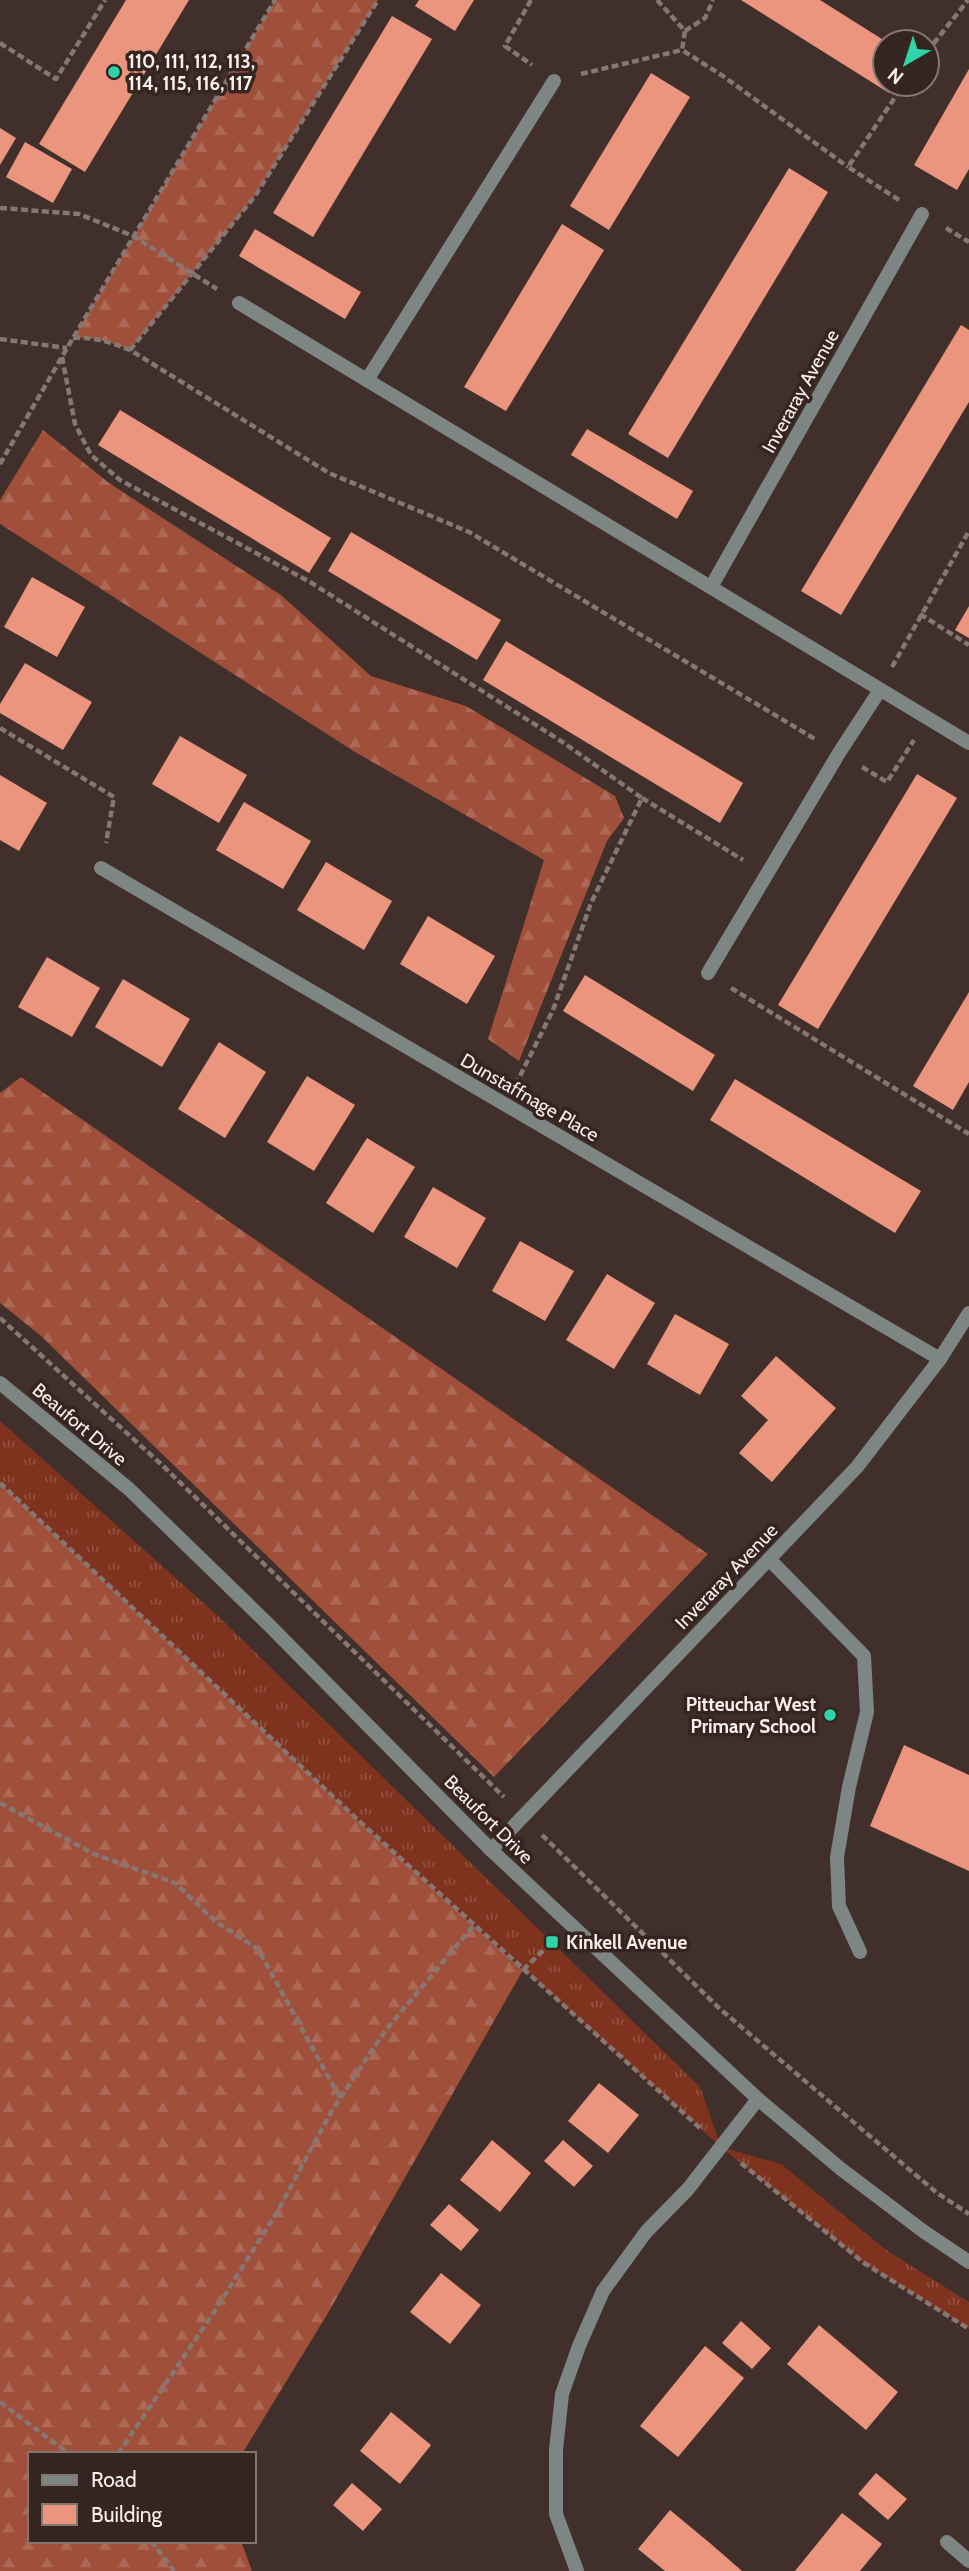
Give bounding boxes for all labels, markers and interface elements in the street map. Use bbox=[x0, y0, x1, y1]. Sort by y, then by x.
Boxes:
north arrow bbox=[871, 28, 941, 98]
place label: 110, 111, 112, 113, 114, 115, 116, 117 bbox=[128, 50, 255, 95]
text: N bbox=[883, 63, 908, 89]
marker: 110, 111, 112, 113, 114, 115, 116, 117 bbox=[106, 64, 122, 80]
street label: Inveraray Avenue bbox=[757, 325, 844, 457]
street label: Dunstaffnage Place bbox=[456, 1048, 603, 1147]
street label: Beaufort Drive bbox=[28, 1378, 132, 1471]
street label: Inveraray Avenue bbox=[670, 1519, 783, 1634]
place label: Pitteuchar West Primary School bbox=[686, 1693, 816, 1738]
marker: Pitteuchar West Primary School bbox=[822, 1707, 838, 1723]
street label: Beaufort Drive bbox=[440, 1770, 538, 1869]
place label: Kinkell Avenue bbox=[566, 1931, 688, 1954]
marker: Kinkell Avenue bbox=[544, 1934, 560, 1950]
legend bbox=[28, 2452, 256, 2543]
text: Road bbox=[91, 2467, 137, 2492]
text: Building bbox=[91, 2502, 163, 2527]

